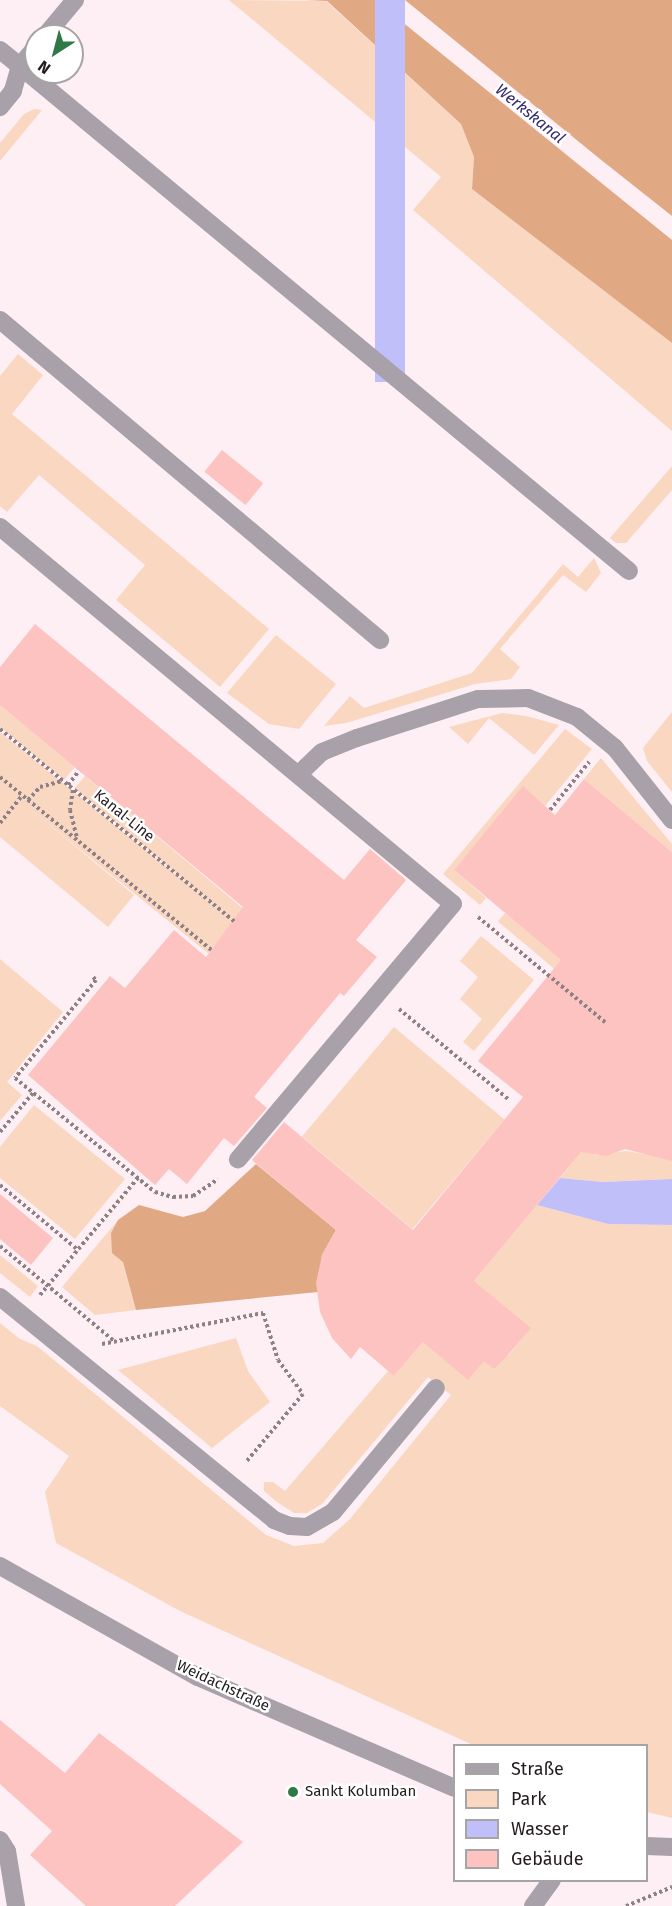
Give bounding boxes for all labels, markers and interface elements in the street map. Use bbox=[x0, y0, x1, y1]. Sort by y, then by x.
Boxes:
north arrow bbox=[24, 24, 84, 84]
text: N bbox=[34, 57, 54, 78]
water label: Werkskanal bbox=[491, 80, 569, 148]
street label: Kanal-Line bbox=[90, 786, 158, 846]
street label: Weidachstraße bbox=[174, 1657, 272, 1715]
legend bbox=[453, 1744, 648, 1882]
text: Straße bbox=[511, 1758, 564, 1780]
place label: Sankt Kolumban bbox=[305, 1783, 416, 1801]
marker: Sankt Kolumban bbox=[286, 1785, 300, 1799]
text: Park bbox=[511, 1788, 546, 1810]
text: Wasser bbox=[511, 1818, 568, 1840]
text: Gebäude bbox=[511, 1848, 584, 1870]

